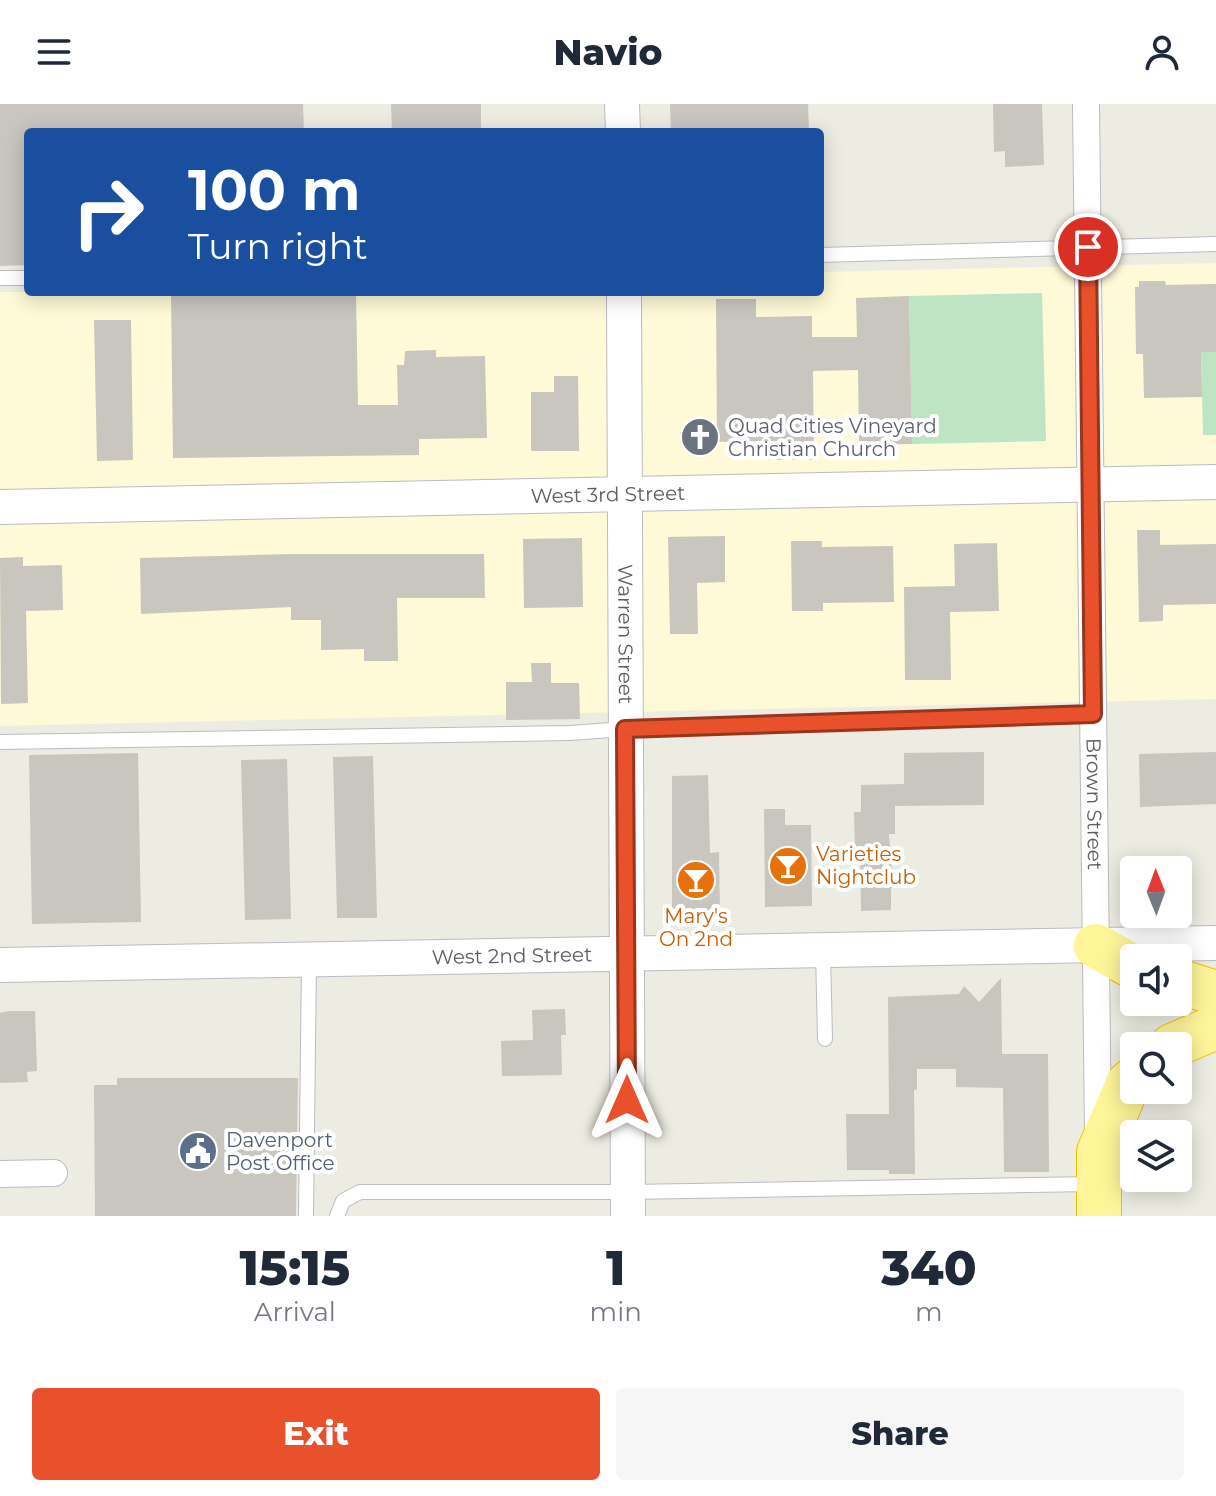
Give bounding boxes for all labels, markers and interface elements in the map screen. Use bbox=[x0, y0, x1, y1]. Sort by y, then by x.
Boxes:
icon: menu bbox=[32, 30, 76, 74]
text: Navio bbox=[554, 30, 662, 74]
icon: person bbox=[1140, 30, 1184, 74]
text: 100 m bbox=[188, 156, 361, 224]
icon: right bbox=[56, 160, 160, 264]
pin bbox=[1054, 213, 1122, 281]
text: Turn right bbox=[188, 224, 368, 268]
icon: arrive bbox=[1066, 225, 1110, 269]
place label: Quad Cities Vineyard Christian Church bbox=[728, 414, 937, 461]
church icon: Quad Cities Vineyard Christian Church bbox=[679, 416, 721, 458]
street label: West 3rd Street bbox=[530, 481, 685, 508]
street label: Warren Street bbox=[613, 564, 638, 704]
street label: Brown Street bbox=[1081, 738, 1107, 870]
place label: Varieties Nightclub bbox=[816, 842, 916, 889]
bar icon: Varieties Nightclub bbox=[767, 845, 809, 887]
north arrow bbox=[1120, 856, 1192, 928]
map controls bbox=[1120, 856, 1192, 1192]
bar icon: Mary's On 2nd bbox=[675, 859, 717, 901]
place label: Mary's On 2nd bbox=[659, 904, 733, 951]
street label: West 2nd Street bbox=[431, 942, 592, 969]
button: sound bbox=[1120, 944, 1192, 1016]
button: search bbox=[1120, 1032, 1192, 1104]
position arrow bbox=[585, 1058, 669, 1142]
button: layers bbox=[1120, 1120, 1192, 1192]
place label: Davenport Post Office bbox=[226, 1128, 335, 1175]
public building icon: Davenport Post Office bbox=[177, 1130, 219, 1172]
text: 15:15 bbox=[239, 1239, 350, 1297]
text: 1 bbox=[606, 1239, 625, 1297]
text: 340 bbox=[881, 1239, 977, 1297]
text: Arrival bbox=[254, 1296, 336, 1328]
text: min bbox=[590, 1296, 642, 1328]
text: m bbox=[915, 1296, 943, 1328]
button: Exit bbox=[32, 1388, 600, 1480]
button: Share bbox=[616, 1388, 1184, 1480]

